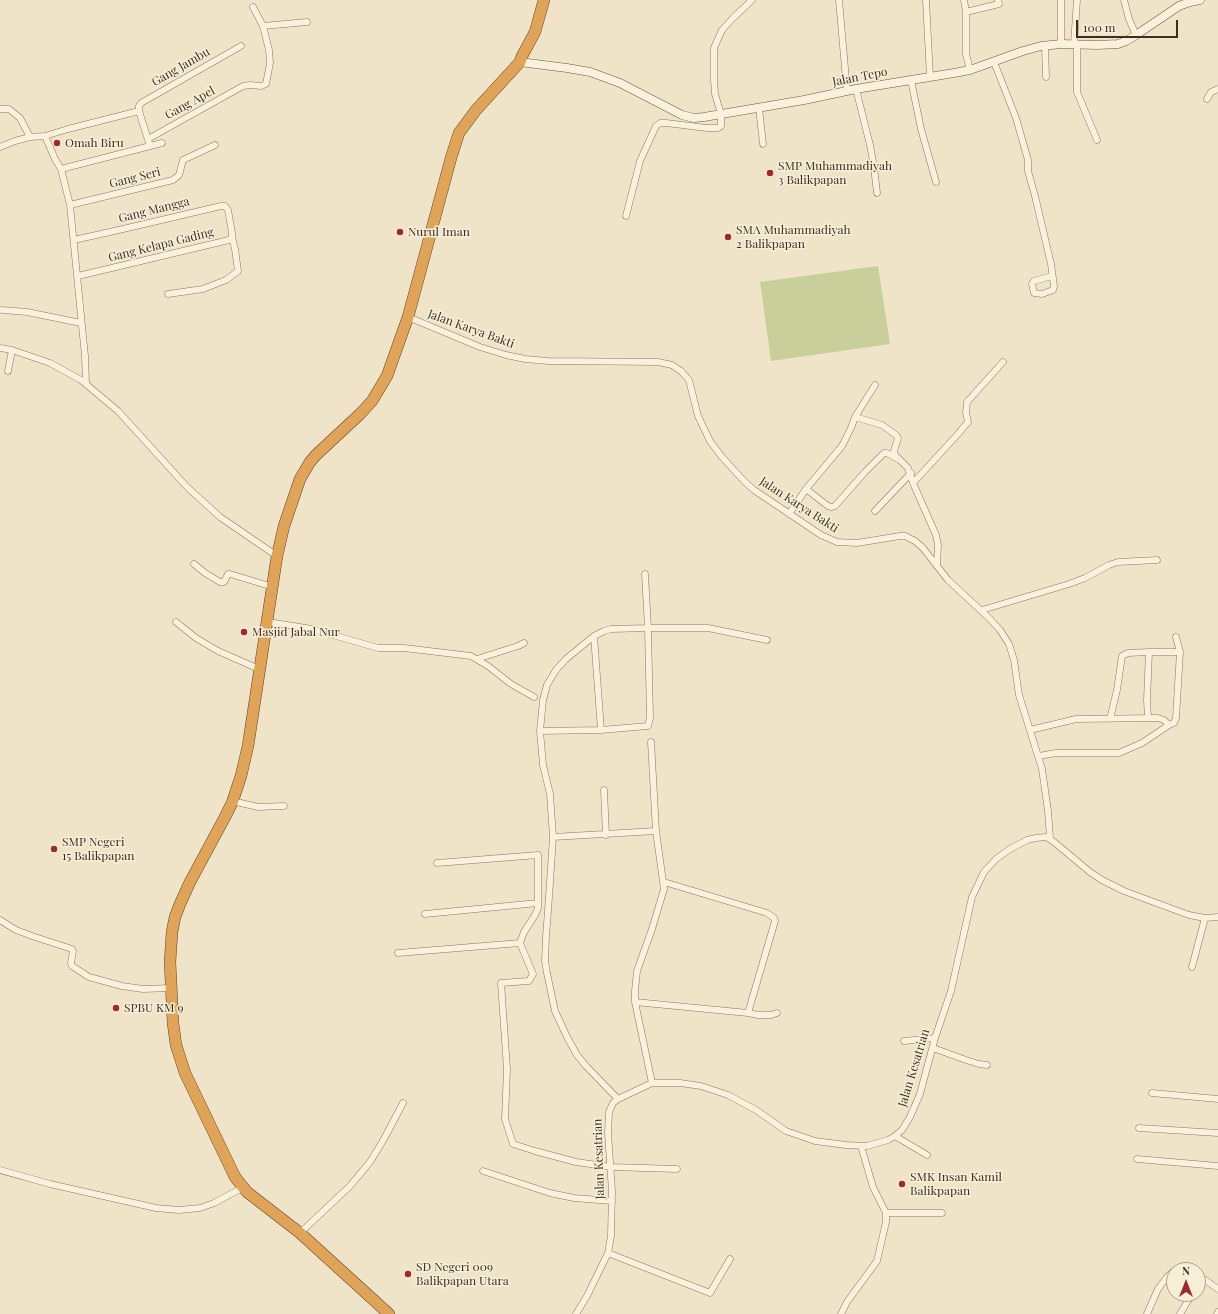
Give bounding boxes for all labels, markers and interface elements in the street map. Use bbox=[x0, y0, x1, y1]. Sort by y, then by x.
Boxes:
scale bar bbox=[1078, 12, 1180, 38]
text: 100 m bbox=[1083, 19, 1115, 35]
street label: Gang Jambu bbox=[149, 45, 213, 89]
street label: Jalan Tepo bbox=[831, 65, 889, 89]
street label: Gang Apel bbox=[163, 83, 217, 123]
place label: Omah Biru bbox=[65, 136, 124, 150]
marker: Omah Biru bbox=[52, 138, 62, 148]
place label: SMP Muhammadiyah 3 Balikpapan bbox=[778, 159, 892, 187]
street label: Gang Seri bbox=[108, 165, 162, 191]
marker: SMP Muhammadiyah 3 Balikpapan bbox=[765, 168, 775, 178]
street label: Gang Mangga bbox=[117, 194, 191, 226]
place label: SMA Muhammadiyah 2 Balikpapan bbox=[736, 223, 851, 251]
street label: Gang Kelapa Gading bbox=[107, 225, 215, 265]
place label: Nurul Iman bbox=[408, 225, 470, 239]
marker: Nurul Iman bbox=[395, 227, 405, 237]
marker: SMA Muhammadiyah 2 Balikpapan bbox=[723, 232, 733, 242]
street label: Jalan Karya Bakti bbox=[426, 307, 516, 351]
street label: Jalan Karya Bakti bbox=[757, 474, 841, 536]
place label: Masjid Jabal Nur bbox=[252, 625, 340, 639]
marker: Masjid Jabal Nur bbox=[239, 627, 249, 637]
place label: SMP Negeri 15 Balikpapan bbox=[62, 835, 134, 863]
marker: SMP Negeri 15 Balikpapan bbox=[49, 844, 59, 854]
place label: SPBU KM 9 bbox=[124, 1001, 183, 1015]
marker: SPBU KM 9 bbox=[111, 1003, 121, 1013]
street label: Jalan Kesatrian bbox=[895, 1027, 933, 1109]
street label: Jalan Kesatrian bbox=[590, 1118, 608, 1200]
place label: SMK Insan Kamil Balikpapan bbox=[910, 1170, 1002, 1198]
marker: SMK Insan Kamil Balikpapan bbox=[897, 1179, 907, 1189]
place label: SD Negeri 009 Balikpapan Utara bbox=[416, 1260, 509, 1288]
north arrow bbox=[1166, 1262, 1206, 1302]
text: N bbox=[1182, 1263, 1190, 1278]
marker: SD Negeri 009 Balikpapan Utara bbox=[403, 1269, 413, 1279]

